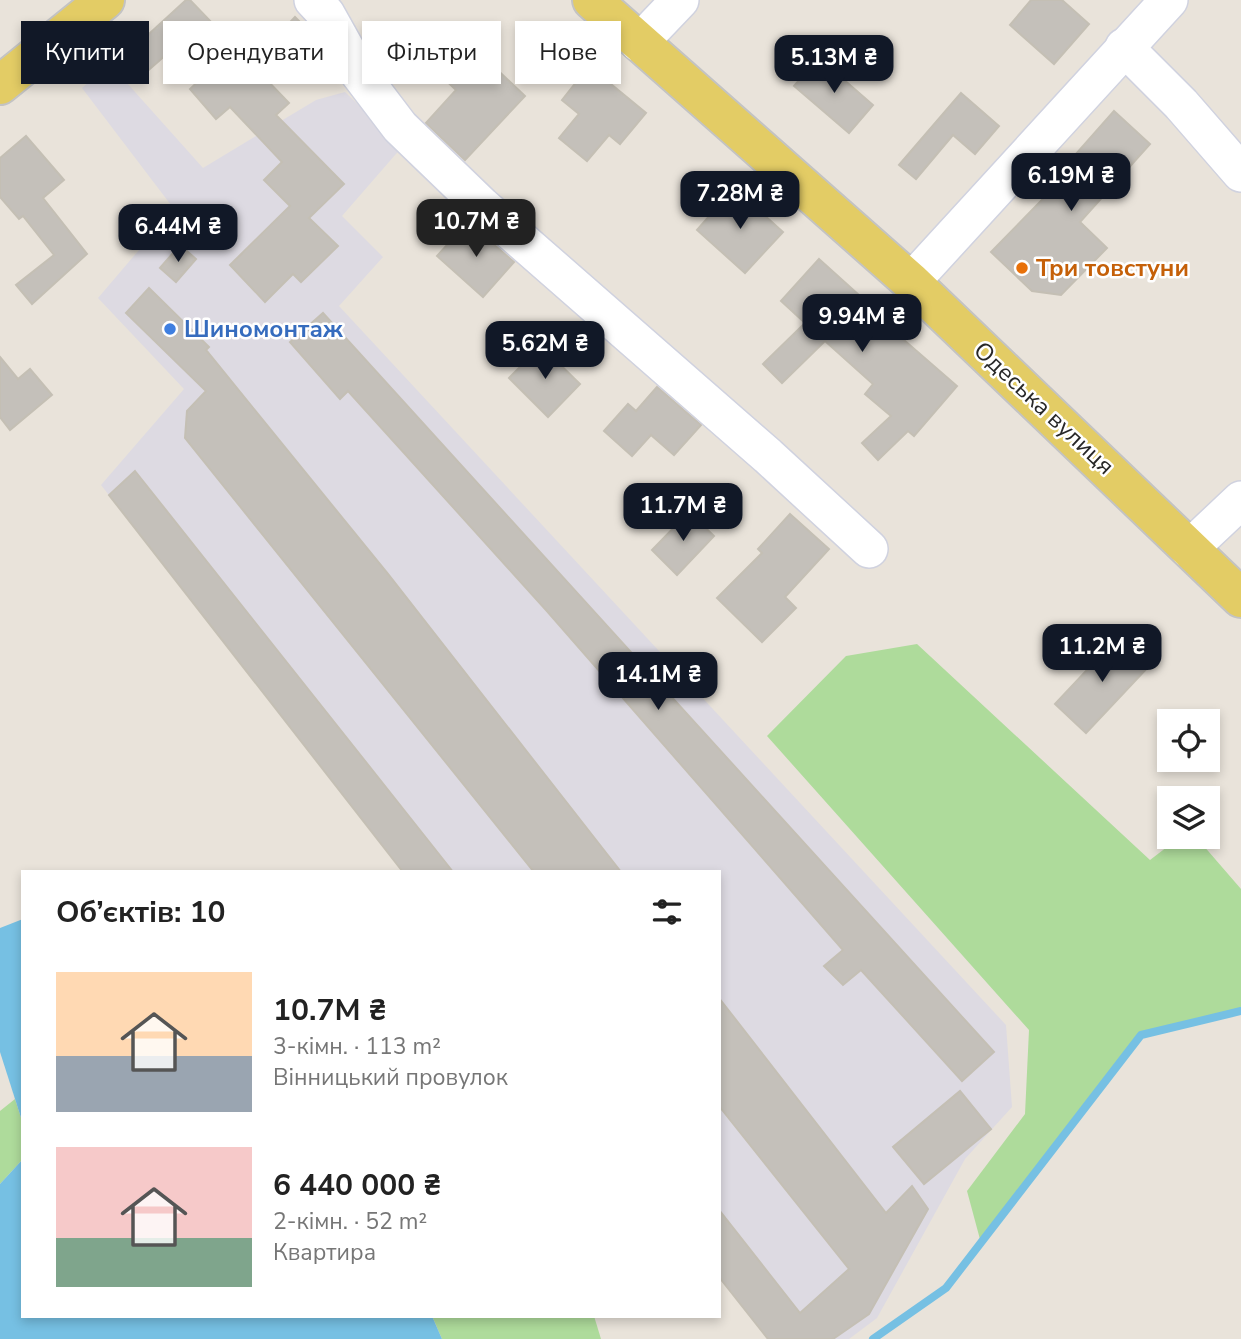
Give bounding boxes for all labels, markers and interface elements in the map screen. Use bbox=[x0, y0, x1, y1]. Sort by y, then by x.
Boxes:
chip: Купити bbox=[21, 21, 149, 84]
chip: Орендувати bbox=[163, 21, 348, 84]
chip: Фільтри bbox=[362, 21, 501, 84]
chip: Нове bbox=[515, 21, 621, 84]
pin: 5.13M ₴ bbox=[769, 36, 899, 95]
text: 5.13M ₴ bbox=[790, 42, 878, 73]
pin: 6.19M ₴ bbox=[1006, 154, 1136, 213]
text: 6.19M ₴ bbox=[1027, 160, 1115, 191]
pin: 7.28M ₴ bbox=[675, 172, 805, 231]
text: 7.28M ₴ bbox=[696, 178, 784, 209]
pin: 10.7M ₴ bbox=[411, 200, 541, 259]
pin: 6.44M ₴ bbox=[113, 204, 243, 264]
text: 10.7M ₴ bbox=[432, 206, 520, 237]
text: 6.44M ₴ bbox=[134, 211, 222, 242]
place label: Три товстуни bbox=[1036, 252, 1189, 284]
marker: Три товстуни bbox=[1014, 260, 1030, 276]
pin: 9.94M ₴ bbox=[797, 294, 927, 354]
text: 9.94M ₴ bbox=[818, 301, 906, 332]
place label: Шиномонтаж bbox=[184, 313, 343, 345]
marker: Шиномонтаж bbox=[162, 321, 178, 337]
pin: 5.62M ₴ bbox=[480, 322, 610, 381]
text: 5.62M ₴ bbox=[501, 328, 589, 359]
street label: Одеська вулиця bbox=[967, 334, 1121, 482]
pin: 11.7M ₴ bbox=[618, 484, 748, 543]
text: 11.7M ₴ bbox=[639, 490, 727, 521]
pin: 11.2M ₴ bbox=[1037, 624, 1167, 684]
text: 11.2M ₴ bbox=[1058, 631, 1146, 662]
pin: 14.1M ₴ bbox=[593, 652, 723, 712]
text: 14.1M ₴ bbox=[614, 659, 702, 690]
map controls bbox=[1157, 709, 1220, 849]
button: locate bbox=[1157, 709, 1220, 772]
button: layers bbox=[1157, 786, 1220, 849]
text: Об’єктів: 10 bbox=[56, 892, 226, 933]
icon: filters bbox=[648, 893, 686, 931]
text: 10.7M ₴ bbox=[273, 990, 387, 1031]
icon: home bbox=[112, 1000, 196, 1084]
text: 3-кімн. · 113 m² bbox=[273, 1031, 441, 1062]
text: Вінницький провулок bbox=[273, 1062, 508, 1093]
text: 6 440 000 ₴ bbox=[273, 1165, 441, 1206]
icon: home bbox=[112, 1175, 196, 1259]
text: 2-кімн. · 52 m² bbox=[273, 1206, 427, 1237]
text: Квартира bbox=[273, 1237, 376, 1268]

